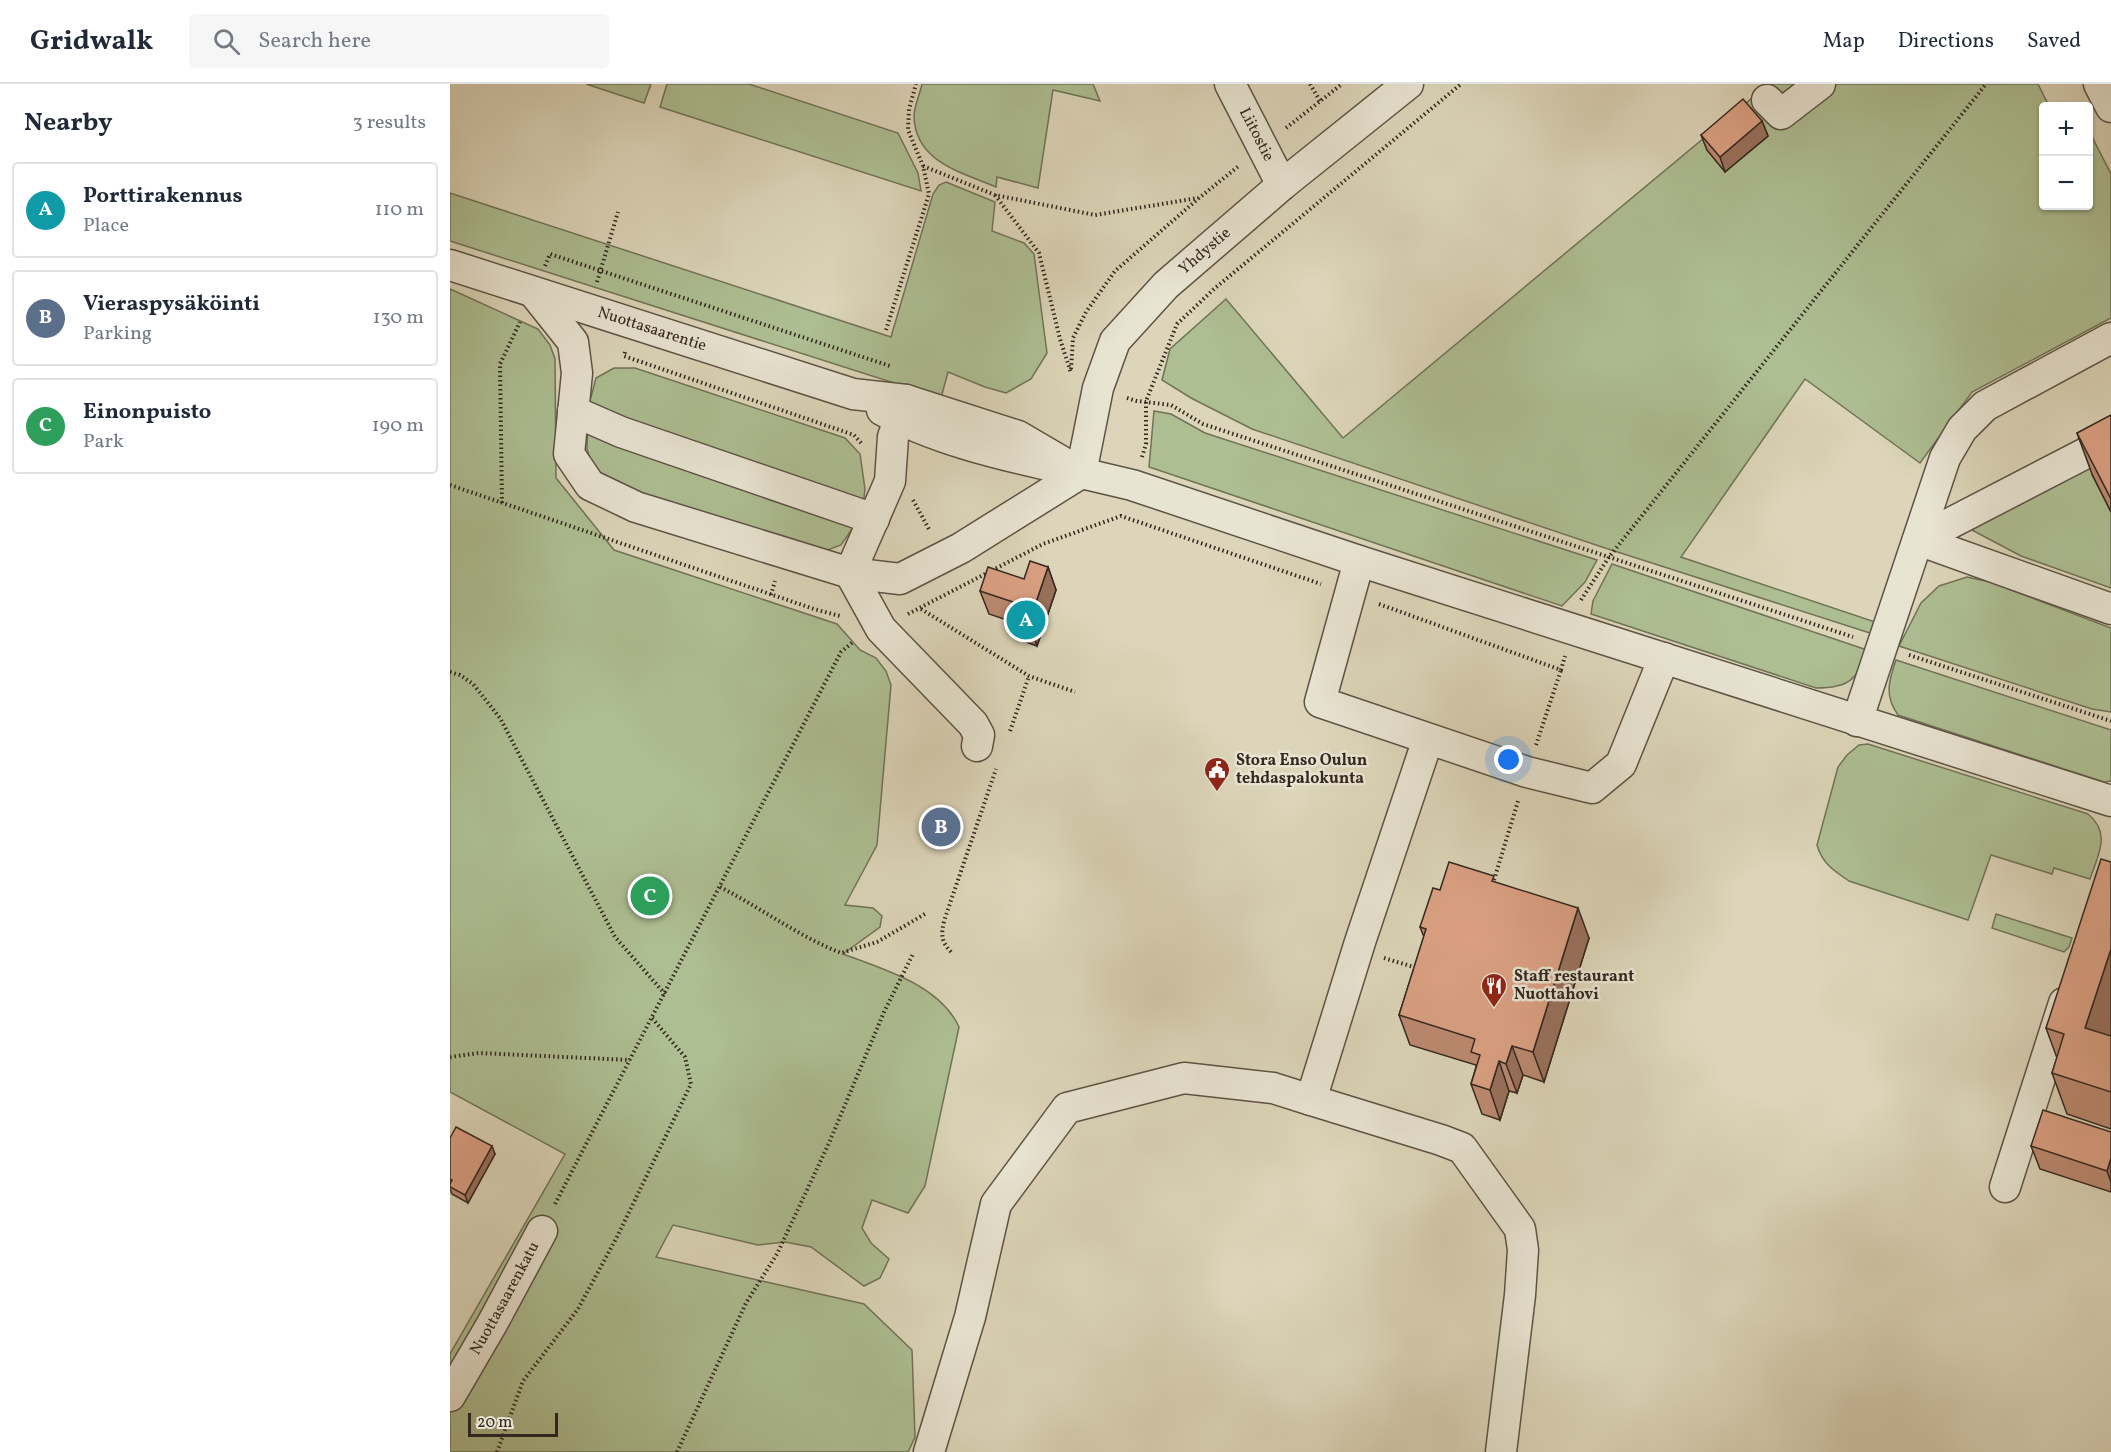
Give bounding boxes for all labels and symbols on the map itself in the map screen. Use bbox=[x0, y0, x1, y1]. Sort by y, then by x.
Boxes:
street label: Liitostie bbox=[1233, 104, 1279, 165]
street label: Yhdystie bbox=[1174, 223, 1236, 280]
street label: Nuottasaarentie bbox=[595, 302, 709, 357]
pin: A bbox=[1006, 598, 1046, 642]
your location bbox=[1494, 745, 1523, 774]
place label: Stora Enso Oulun tehdaspalokunta bbox=[1236, 750, 1368, 790]
public building icon: Stora Enso Oulun tehdaspalokunta bbox=[1202, 755, 1232, 793]
pin: B bbox=[922, 804, 960, 850]
pin: C bbox=[630, 874, 670, 918]
place label: Staff restaurant Nuottahovi bbox=[1514, 966, 1634, 1006]
restaurant icon: Staff restaurant Nuottahovi bbox=[1479, 971, 1509, 1009]
street label: Nuottasaarenkatu bbox=[465, 1238, 545, 1359]
scale bar bbox=[468, 1410, 558, 1438]

